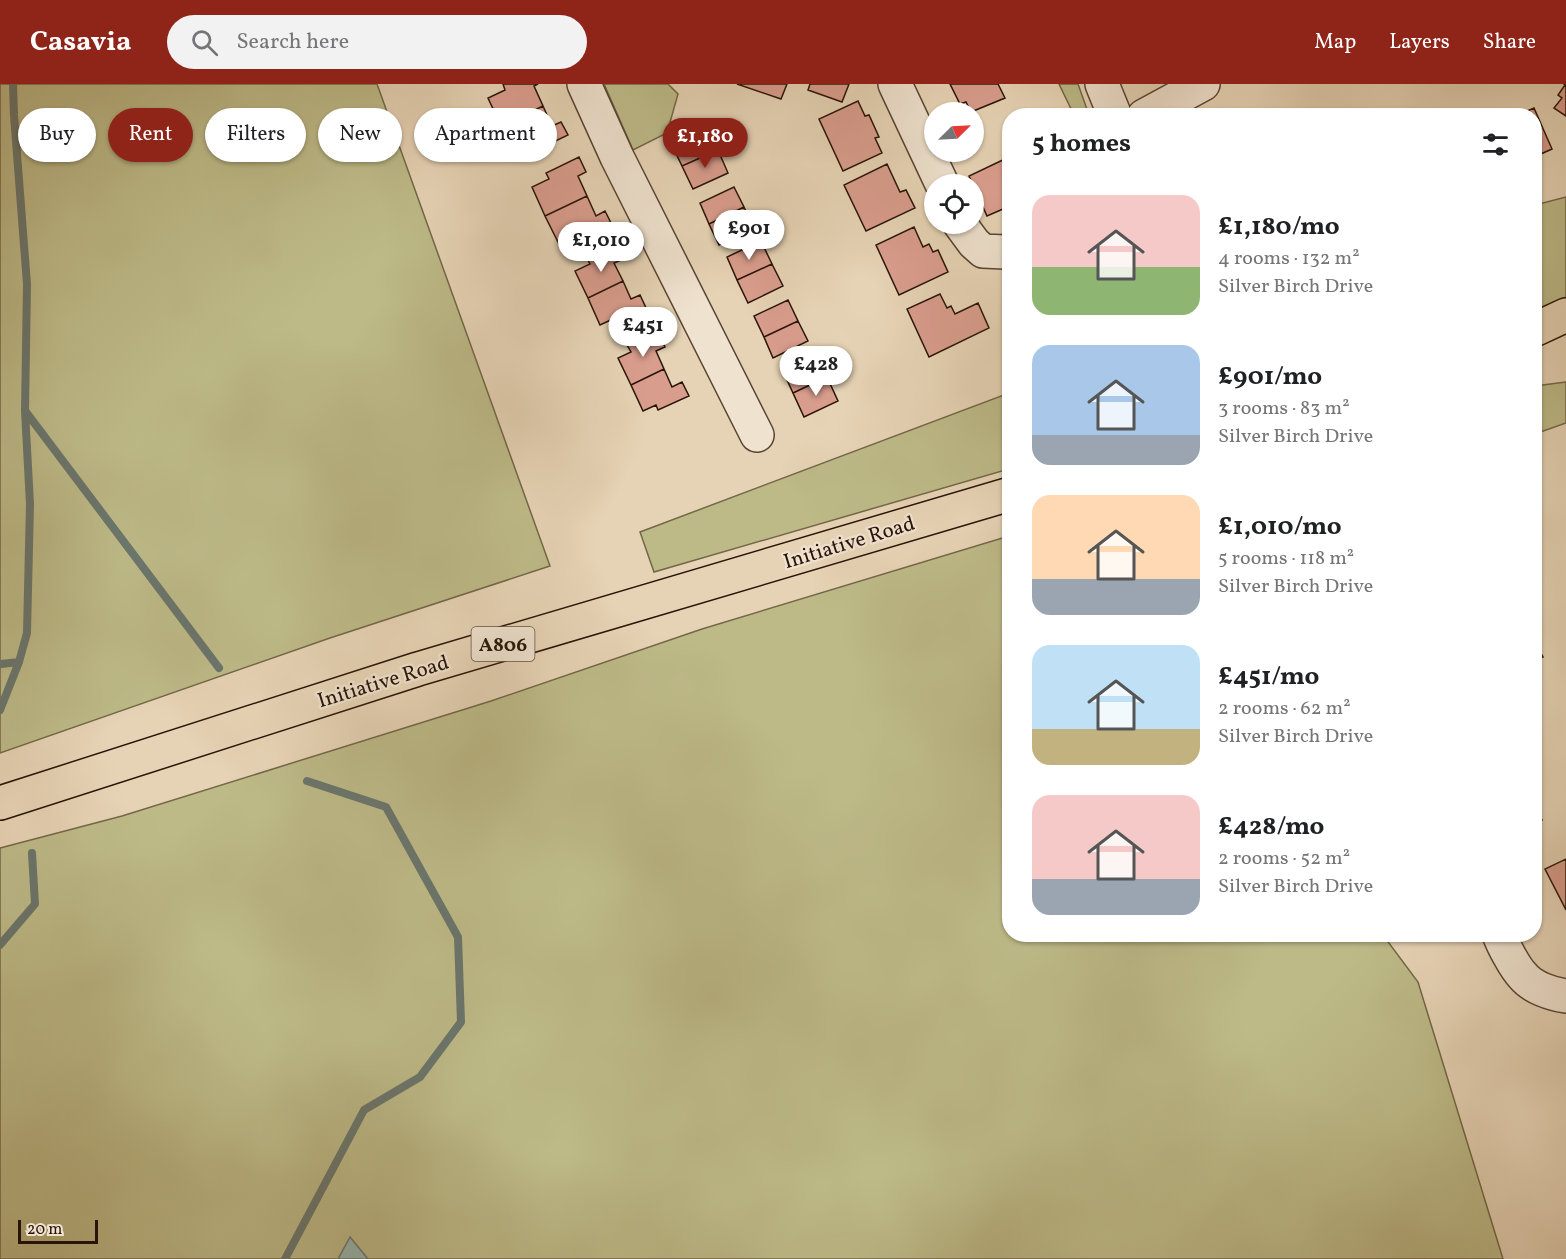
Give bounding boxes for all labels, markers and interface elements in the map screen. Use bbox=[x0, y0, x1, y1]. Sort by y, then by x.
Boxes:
search box bbox=[167, 15, 587, 69]
text: Casavia bbox=[30, 23, 131, 62]
icon: search bbox=[188, 26, 221, 59]
text: Search here bbox=[236, 27, 349, 58]
text: Map bbox=[1314, 28, 1356, 57]
text: Layers bbox=[1389, 28, 1450, 57]
text: Share bbox=[1483, 28, 1536, 57]
north arrow bbox=[924, 102, 984, 162]
map controls bbox=[924, 102, 984, 234]
chip: Buy bbox=[18, 108, 96, 162]
chip: Rent bbox=[108, 108, 193, 162]
chip: Filters bbox=[205, 108, 306, 162]
chip: New bbox=[318, 108, 402, 162]
chip: Apartment bbox=[414, 108, 557, 162]
pin: £1,180 bbox=[656, 118, 754, 169]
text: £1,180 bbox=[677, 123, 733, 151]
text: 5 homes bbox=[1032, 126, 1131, 162]
icon: filters bbox=[1479, 128, 1512, 161]
button: locate bbox=[924, 174, 984, 234]
text: £1,180/mo bbox=[1218, 209, 1340, 245]
pin: £901 bbox=[713, 210, 785, 261]
text: £901 bbox=[727, 215, 771, 243]
icon: home bbox=[1080, 219, 1152, 291]
pin: £1,010 bbox=[552, 222, 650, 273]
text: £1,010 bbox=[572, 227, 630, 255]
text: 4 rooms · 132 m² bbox=[1218, 245, 1360, 273]
text: Silver Birch Drive bbox=[1218, 273, 1373, 301]
pin: £451 bbox=[607, 307, 679, 358]
text: £451 bbox=[622, 312, 664, 340]
pin: £428 bbox=[780, 346, 852, 397]
text: £428 bbox=[794, 351, 838, 379]
text: £901/mo bbox=[1218, 359, 1322, 395]
icon: home bbox=[1080, 369, 1152, 441]
text: 3 rooms · 83 m² bbox=[1218, 395, 1350, 423]
text: Silver Birch Drive bbox=[1218, 423, 1373, 451]
text: £1,010/mo bbox=[1218, 509, 1342, 545]
street label: Initiative Road bbox=[780, 510, 919, 577]
icon: home bbox=[1080, 519, 1152, 591]
text: 5 rooms · 118 m² bbox=[1218, 545, 1354, 573]
text: Silver Birch Drive bbox=[1218, 573, 1373, 601]
road number: A806 bbox=[472, 627, 534, 661]
street label: Initiative Road bbox=[314, 649, 453, 716]
text: £451/mo bbox=[1218, 659, 1319, 695]
icon: home bbox=[1080, 669, 1152, 741]
text: 2 rooms · 62 m² bbox=[1218, 695, 1351, 723]
text: Silver Birch Drive bbox=[1218, 723, 1373, 751]
text: £428/mo bbox=[1218, 809, 1325, 845]
icon: home bbox=[1080, 819, 1152, 891]
text: 2 rooms · 52 m² bbox=[1218, 845, 1350, 873]
text: Silver Birch Drive bbox=[1218, 873, 1373, 901]
scale bar bbox=[18, 1217, 98, 1244]
text: 20 m bbox=[27, 1219, 62, 1241]

